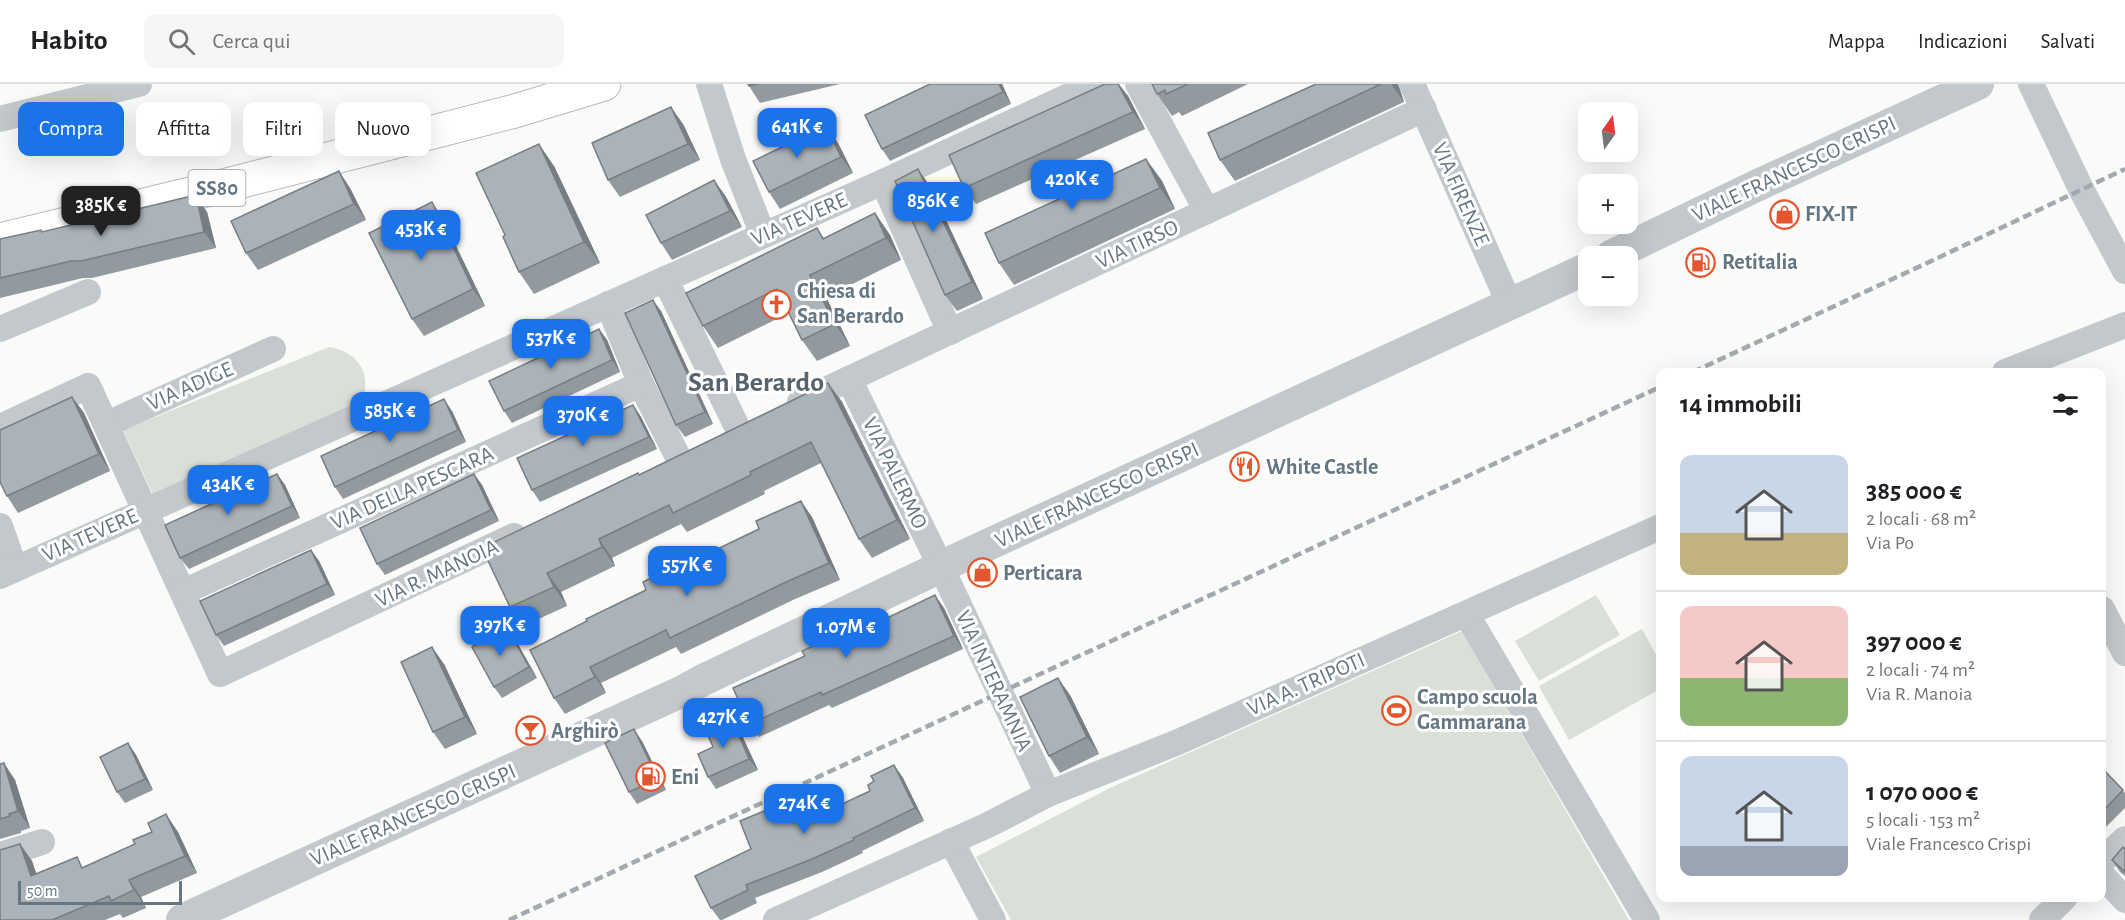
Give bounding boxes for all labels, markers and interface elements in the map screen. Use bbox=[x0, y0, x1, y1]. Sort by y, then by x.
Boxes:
search box bbox=[144, 14, 564, 68]
icon: search bbox=[165, 25, 198, 58]
text: Habito bbox=[30, 27, 108, 55]
text: Cerca qui bbox=[213, 30, 291, 52]
text: Mappa bbox=[1828, 31, 1885, 52]
text: Indicazioni bbox=[1918, 31, 2008, 52]
text: Salvati bbox=[2041, 31, 2095, 52]
chip: Compra bbox=[18, 102, 124, 156]
chip: Affitta bbox=[136, 102, 231, 156]
chip: Filtri bbox=[243, 102, 323, 156]
chip: Nuovo bbox=[335, 102, 431, 156]
north arrow bbox=[1578, 102, 1638, 162]
map controls bbox=[1578, 102, 1638, 306]
pin: 641K € bbox=[748, 108, 846, 159]
street label: VIALE FRANCESCO CRISPI bbox=[1689, 112, 1899, 226]
text: 641K € bbox=[772, 117, 822, 137]
street label: VIA FIRENZE bbox=[1429, 139, 1494, 249]
pin: 420K € bbox=[1023, 160, 1121, 211]
text: 420K € bbox=[1045, 169, 1099, 189]
road number: SS80 bbox=[188, 170, 246, 206]
button: + bbox=[1578, 174, 1638, 234]
pin: 856K € bbox=[884, 182, 982, 233]
pin: 385K € bbox=[52, 186, 150, 237]
street label: VIA TEVERE bbox=[748, 188, 850, 250]
text: 856K € bbox=[907, 191, 959, 211]
text: 385K € bbox=[75, 195, 127, 215]
shop icon: FIX-IT bbox=[1768, 198, 1800, 230]
place label: FIX-IT bbox=[1805, 203, 1857, 225]
pin: 453K € bbox=[372, 210, 470, 261]
street label: VIA TIRSO bbox=[1093, 215, 1182, 273]
text: 453K € bbox=[395, 219, 447, 239]
button: − bbox=[1578, 246, 1638, 306]
fuel station icon: Retitalia bbox=[1685, 246, 1717, 278]
place label: Retitalia bbox=[1722, 251, 1798, 273]
place label: Chiesa di San Berardo bbox=[797, 280, 904, 327]
church icon: Chiesa di San Berardo bbox=[760, 288, 792, 320]
pin: 537K € bbox=[502, 319, 600, 370]
text: 537K € bbox=[526, 328, 576, 348]
street label: VIA ADIGE bbox=[144, 357, 236, 415]
district label: San Berardo bbox=[688, 369, 824, 397]
icon: filters bbox=[2049, 388, 2082, 421]
text: 14 immobili bbox=[1680, 391, 1802, 417]
pin: 585K € bbox=[341, 392, 439, 443]
pin: 370K € bbox=[534, 396, 632, 447]
text: 585K € bbox=[364, 401, 416, 421]
text: 370K € bbox=[557, 405, 609, 425]
street label: VIA PALERMO bbox=[859, 414, 931, 532]
street label: VIALE FRANCESCO CRISPI bbox=[992, 438, 1202, 552]
street label: VIA DELLA PESCARA bbox=[327, 442, 497, 534]
restaurant icon: White Castle bbox=[1229, 451, 1261, 483]
place label: White Castle bbox=[1266, 456, 1378, 478]
pin: 434K € bbox=[179, 465, 277, 516]
text: 434K € bbox=[202, 474, 254, 494]
text: 385 000 € bbox=[1866, 478, 1962, 504]
icon: home bbox=[1728, 479, 1800, 551]
street label: VIA TEVERE bbox=[39, 504, 141, 566]
text: 2 locali · 68 m² bbox=[1866, 509, 1976, 529]
text: Via Po bbox=[1866, 533, 1914, 553]
street label: VIA R. MANOIA bbox=[372, 535, 502, 611]
pin: 557K € bbox=[638, 546, 736, 597]
text: 557K € bbox=[662, 555, 712, 575]
shop icon: Perticara bbox=[966, 557, 998, 589]
place label: Perticara bbox=[1003, 562, 1083, 584]
pin: 397K € bbox=[451, 606, 549, 657]
street label: VIA INTERAMNIA bbox=[952, 607, 1036, 755]
pin: 1.07M € bbox=[791, 608, 901, 659]
text: 397K € bbox=[475, 615, 525, 635]
text: 1.07M € bbox=[816, 617, 876, 637]
text: 397 000 € bbox=[1866, 629, 1962, 655]
icon: home bbox=[1728, 630, 1800, 702]
street label: VIA A. TRIPOTI bbox=[1244, 648, 1368, 720]
text: 2 locali · 74 m² bbox=[1866, 660, 1975, 680]
text: Via R. Manoia bbox=[1866, 684, 1972, 704]
place label: Campo scuola Gammarana bbox=[1417, 686, 1538, 733]
sports icon: Campo scuola Gammarana bbox=[1380, 694, 1412, 726]
pin: 427K € bbox=[674, 698, 772, 749]
text: 427K € bbox=[697, 707, 749, 727]
bar icon: Arghirò bbox=[514, 715, 546, 747]
place label: Arghirò bbox=[551, 720, 619, 742]
street label: VIALE FRANCESCO CRISPI bbox=[307, 760, 519, 870]
fuel station icon: Eni bbox=[634, 761, 666, 793]
place label: Eni bbox=[671, 766, 699, 788]
text: 1 070 000 € bbox=[1866, 779, 1978, 805]
icon: home bbox=[1728, 780, 1800, 852]
pin: 274K € bbox=[755, 784, 853, 835]
text: 274K € bbox=[778, 793, 830, 813]
text: 5 locali · 153 m² bbox=[1866, 810, 1980, 830]
text: Viale Francesco Crispi bbox=[1866, 834, 2031, 854]
scale bar bbox=[18, 878, 182, 906]
text: 50 m bbox=[27, 883, 58, 899]

